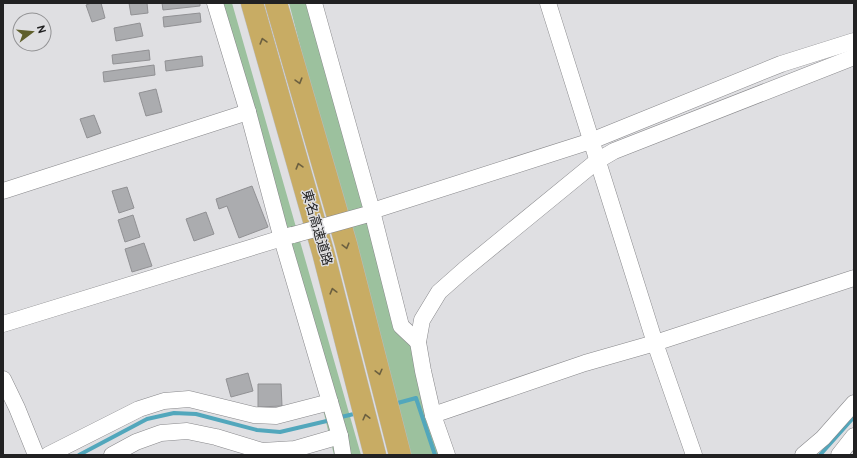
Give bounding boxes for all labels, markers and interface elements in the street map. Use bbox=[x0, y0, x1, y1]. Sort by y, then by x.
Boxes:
north arrow bbox=[12, 12, 52, 52]
text: N bbox=[33, 24, 48, 35]
one-way arrow bbox=[259, 38, 268, 45]
one-way arrow bbox=[294, 77, 303, 84]
one-way arrow bbox=[295, 163, 304, 170]
street label: 東名高速道路 bbox=[298, 188, 335, 268]
one-way arrow bbox=[341, 242, 350, 249]
one-way arrow bbox=[330, 288, 338, 295]
one-way arrow bbox=[374, 369, 382, 375]
one-way arrow bbox=[362, 414, 371, 421]

